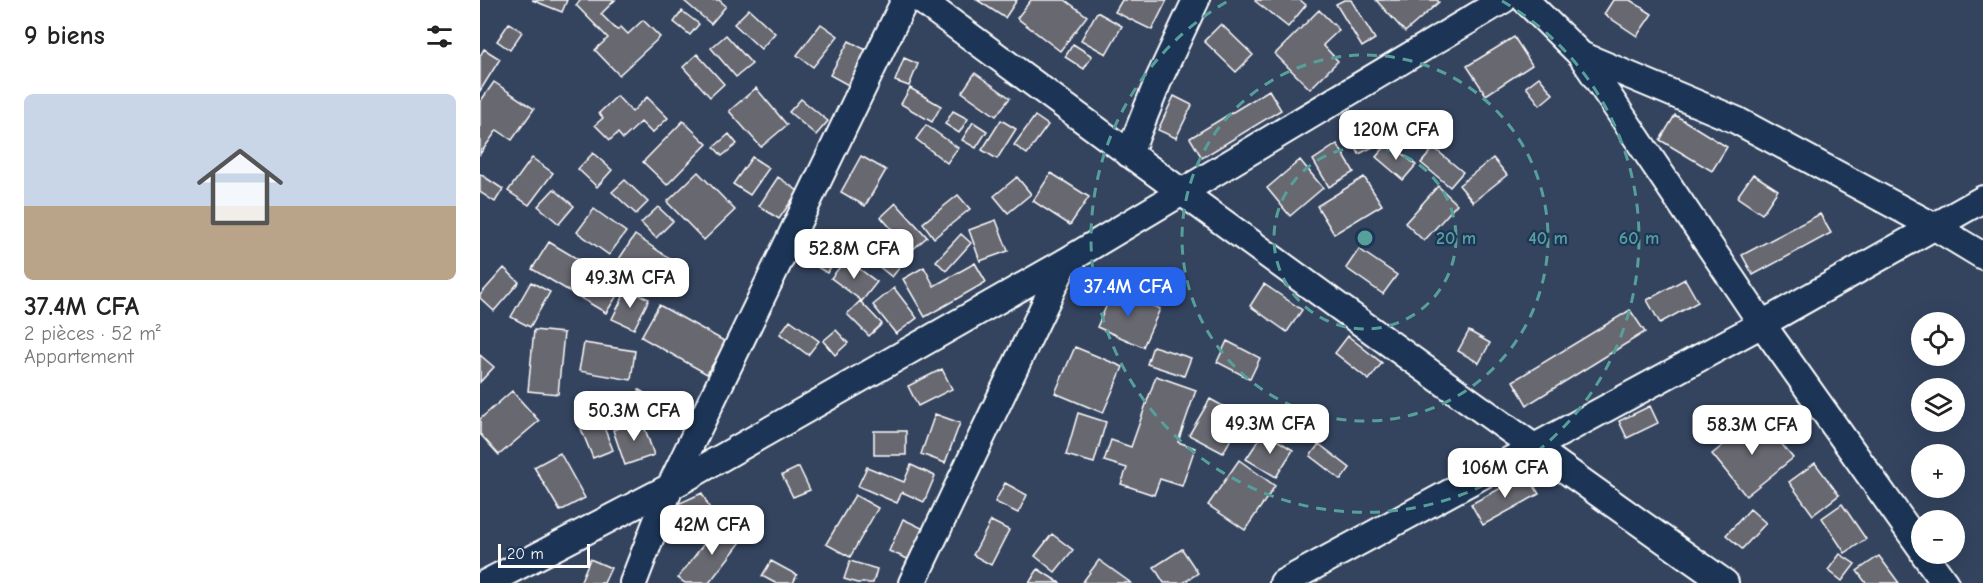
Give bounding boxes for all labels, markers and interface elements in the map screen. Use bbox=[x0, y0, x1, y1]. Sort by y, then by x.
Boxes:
icon: filters bbox=[423, 20, 456, 53]
text: 9 biens bbox=[24, 21, 105, 51]
pin: 120M CFA bbox=[1334, 110, 1458, 161]
text: 120M CFA bbox=[1353, 118, 1439, 141]
icon: home bbox=[186, 133, 294, 241]
centre of rings bbox=[1355, 228, 1375, 248]
text: 20 m bbox=[1436, 228, 1476, 249]
text: 40 m bbox=[1528, 228, 1568, 249]
text: 60 m bbox=[1619, 228, 1659, 249]
pin: 52.8M CFA bbox=[785, 229, 923, 280]
text: 52.8M CFA bbox=[808, 237, 900, 260]
pin: 49.3M CFA bbox=[561, 258, 699, 309]
text: 49.3M CFA bbox=[585, 266, 675, 289]
pin: 37.4M CFA bbox=[1059, 267, 1197, 318]
text: 37.4M CFA bbox=[1084, 275, 1172, 298]
text: 37.4M CFA bbox=[24, 292, 139, 322]
map controls bbox=[1911, 312, 1965, 564]
button: locate bbox=[1911, 312, 1965, 366]
text: 2 pièces · 52 m² bbox=[24, 322, 161, 345]
text: Appartement bbox=[24, 345, 134, 368]
button: layers bbox=[1911, 378, 1965, 432]
pin: 50.3M CFA bbox=[565, 391, 703, 442]
text: 50.3M CFA bbox=[588, 399, 680, 422]
pin: 49.3M CFA bbox=[1201, 404, 1339, 455]
pin: 58.3M CFA bbox=[1683, 405, 1821, 456]
text: 49.3M CFA bbox=[1225, 412, 1315, 435]
text: 58.3M CFA bbox=[1707, 413, 1797, 436]
button: + bbox=[1911, 444, 1965, 498]
pin: 106M CFA bbox=[1443, 448, 1567, 499]
text: 106M CFA bbox=[1462, 456, 1548, 479]
pin: 42M CFA bbox=[657, 505, 767, 556]
button: − bbox=[1911, 510, 1965, 564]
text: 42M CFA bbox=[674, 513, 750, 536]
scale bar bbox=[498, 541, 590, 568]
text: 20 m bbox=[507, 545, 544, 563]

